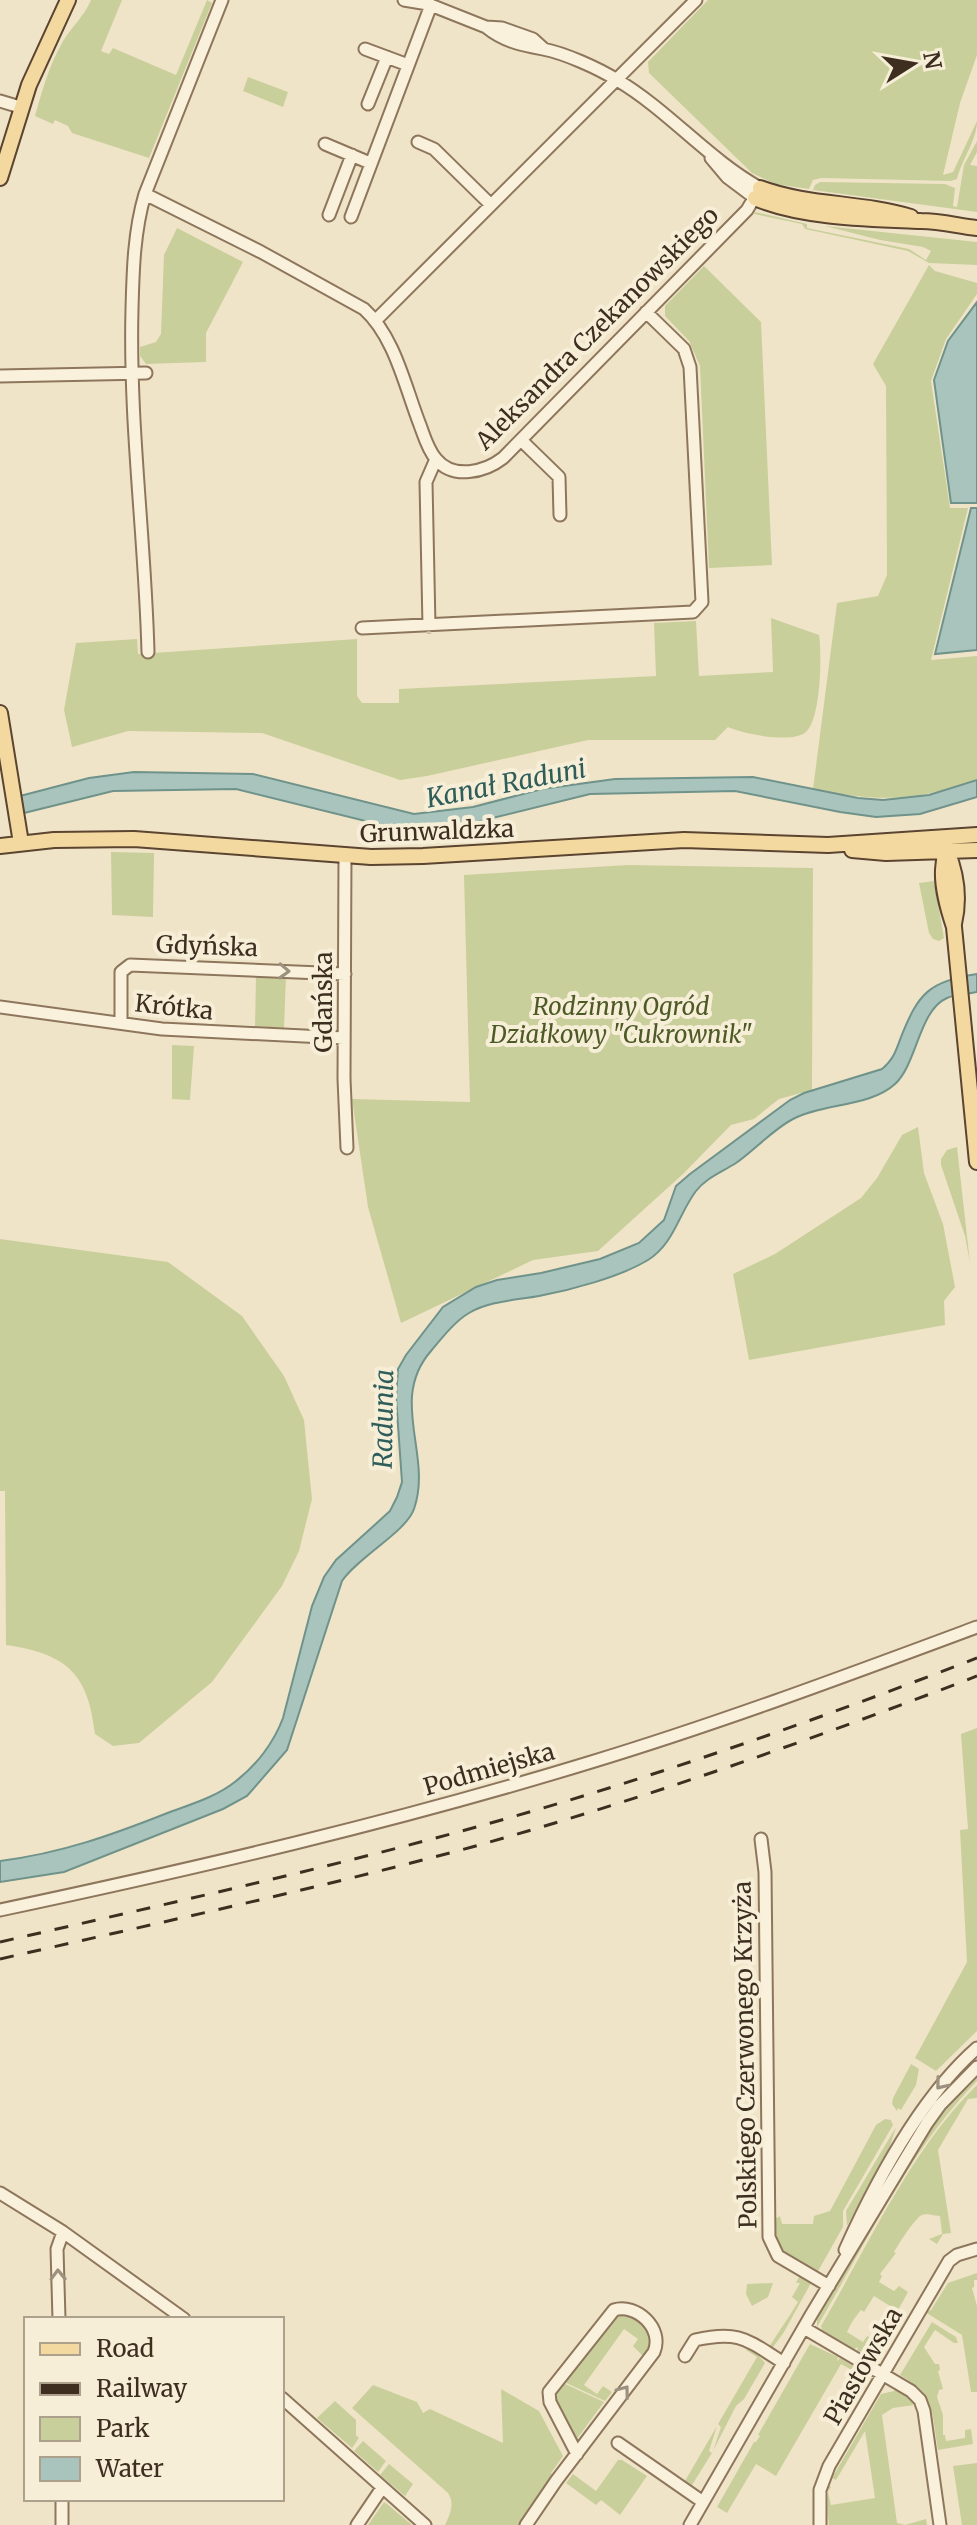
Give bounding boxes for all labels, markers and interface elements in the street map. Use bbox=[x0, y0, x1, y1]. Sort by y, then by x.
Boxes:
north arrow bbox=[873, 24, 953, 104]
text: N bbox=[917, 49, 948, 72]
street label: Aleksandra Czekanowskiego bbox=[468, 200, 725, 457]
water label: Kanał Raduni bbox=[422, 751, 589, 815]
street label: Grunwaldzka bbox=[359, 813, 515, 849]
street label: Gdyńska bbox=[156, 929, 259, 963]
street label: Gdańska bbox=[308, 951, 339, 1052]
one-way arrow bbox=[278, 963, 291, 980]
street label: Krótka bbox=[133, 987, 215, 1027]
park label: Rodzinny Ogród Działkowy "Cukrownik" bbox=[489, 991, 752, 1050]
water label: Radunia bbox=[366, 1369, 400, 1469]
street label: Podmiejska bbox=[420, 1735, 558, 1802]
street label: Polskiego Czerwonego Krzyża bbox=[726, 1881, 764, 2229]
one-way arrow bbox=[937, 2075, 951, 2090]
one-way arrow bbox=[49, 2268, 67, 2281]
street label: Piastowska bbox=[817, 2302, 909, 2430]
legend bbox=[24, 2317, 284, 2501]
text: Road bbox=[96, 2333, 154, 2364]
text: Railway bbox=[96, 2373, 187, 2404]
one-way arrow bbox=[614, 2386, 628, 2400]
text: Park bbox=[96, 2413, 150, 2444]
text: Water bbox=[95, 2453, 164, 2484]

